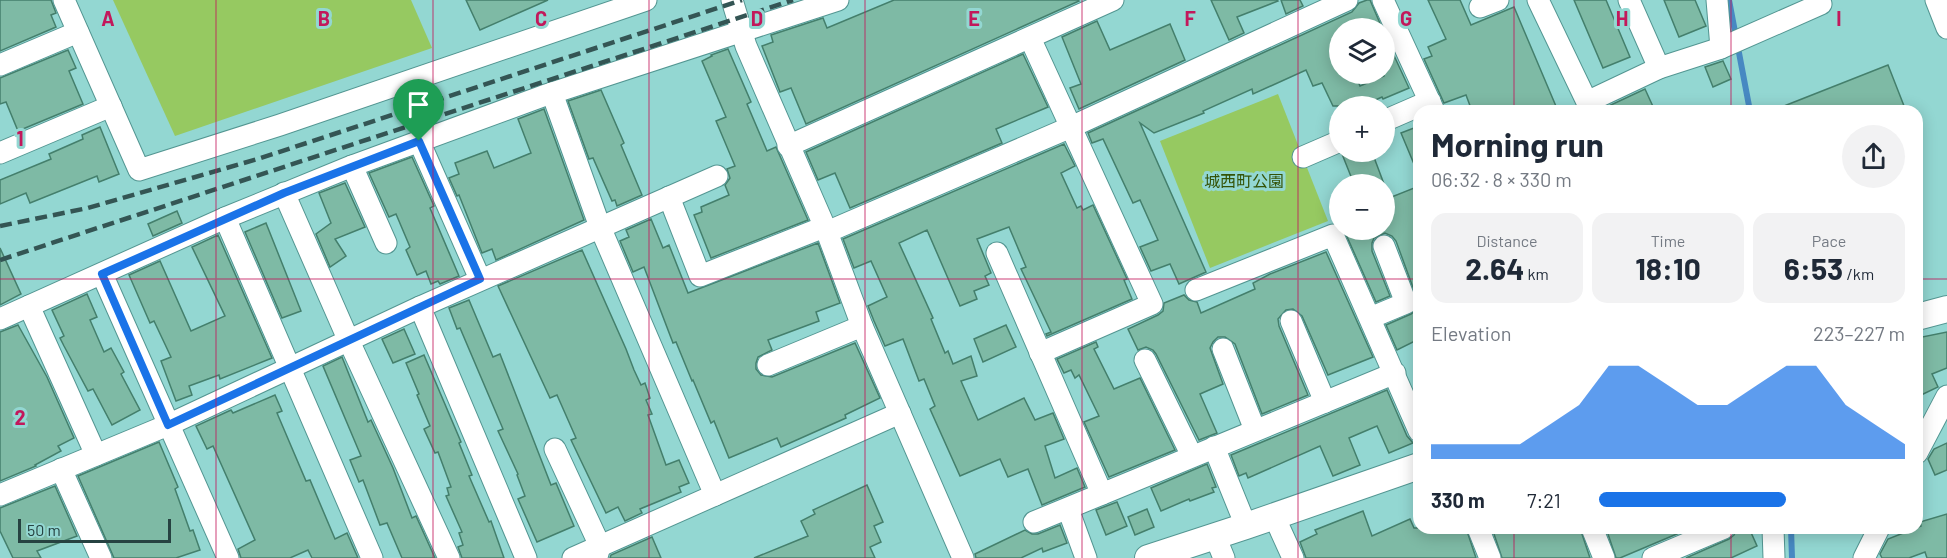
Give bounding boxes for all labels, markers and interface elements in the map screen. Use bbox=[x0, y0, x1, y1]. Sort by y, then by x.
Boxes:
text: A bbox=[101, 6, 115, 30]
text: B bbox=[318, 6, 330, 30]
text: C bbox=[535, 6, 547, 30]
text: D bbox=[751, 6, 763, 30]
text: E bbox=[968, 6, 980, 30]
text: F bbox=[1184, 6, 1196, 30]
text: G bbox=[1400, 6, 1412, 30]
text: H bbox=[1616, 6, 1628, 30]
text: I bbox=[1836, 6, 1842, 30]
map controls bbox=[1329, 18, 1395, 240]
button: layers bbox=[1329, 18, 1395, 84]
pin bbox=[393, 79, 444, 141]
icon: arrive bbox=[402, 88, 435, 121]
button: + bbox=[1329, 96, 1395, 162]
text: Morning run bbox=[1431, 124, 1604, 164]
button: share bbox=[1842, 125, 1905, 188]
text: 1 bbox=[16, 126, 24, 150]
text: 06:32 · 8 × 330 m bbox=[1431, 167, 1572, 191]
park label: 城西町公園 bbox=[1204, 171, 1284, 190]
button: − bbox=[1329, 174, 1395, 240]
text: Distance bbox=[1477, 231, 1537, 250]
text: Time bbox=[1651, 231, 1685, 250]
text: Pace bbox=[1812, 231, 1846, 250]
text: 2.64 bbox=[1465, 250, 1524, 286]
text: 18:10 bbox=[1635, 250, 1701, 286]
text: 6:53 bbox=[1784, 250, 1843, 286]
text: km bbox=[1524, 264, 1549, 283]
text: /km bbox=[1843, 264, 1874, 283]
text: Elevation bbox=[1431, 321, 1512, 345]
text: 223–227 m bbox=[1813, 321, 1905, 345]
text: 2 bbox=[14, 405, 26, 429]
text: 330 m bbox=[1431, 488, 1485, 512]
text: 7:21 bbox=[1527, 488, 1561, 512]
scale bar bbox=[18, 516, 171, 544]
text: 50 m bbox=[27, 520, 61, 539]

